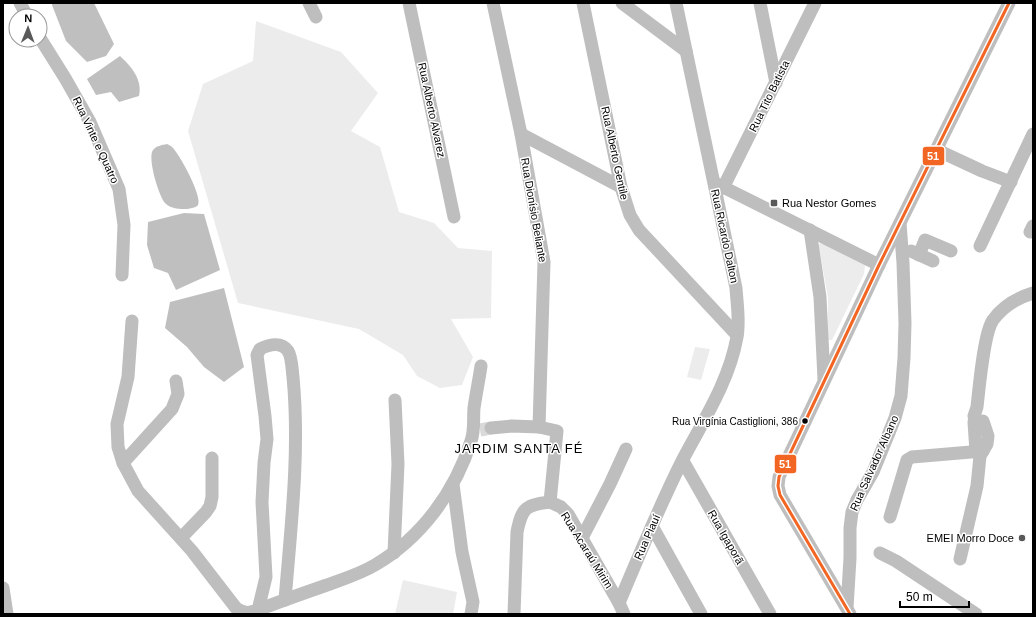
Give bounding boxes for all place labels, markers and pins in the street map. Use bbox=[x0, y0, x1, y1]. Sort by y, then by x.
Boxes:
place label: Rua Nestor Gomes bbox=[782, 197, 877, 209]
marker: Rua Nestor Gomes bbox=[769, 198, 779, 208]
place label: Rua Virgínia Castiglioni, 386 bbox=[672, 416, 798, 427]
marker: Rua Virgínia Castiglioni, 386 bbox=[800, 416, 810, 426]
place label: EMEI Morro Doce bbox=[927, 532, 1014, 544]
marker: EMEI Morro Doce bbox=[1017, 533, 1027, 543]

